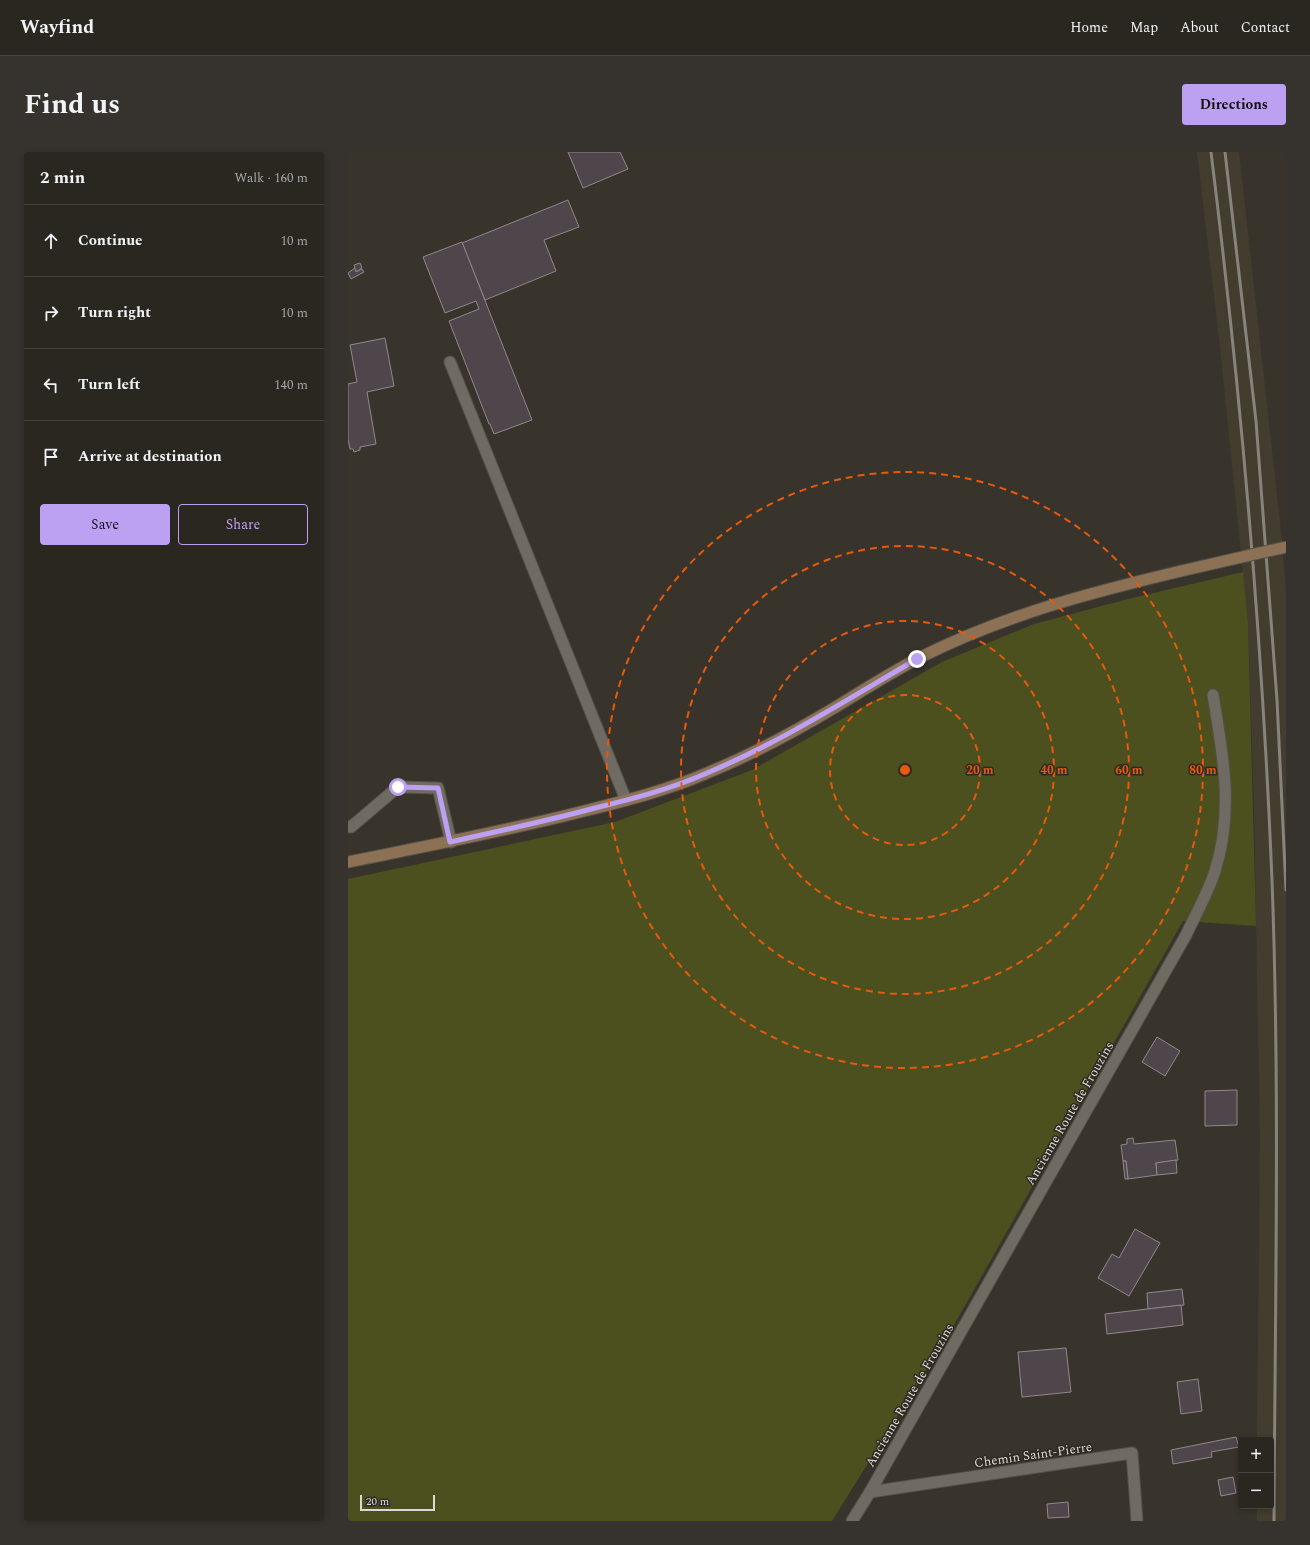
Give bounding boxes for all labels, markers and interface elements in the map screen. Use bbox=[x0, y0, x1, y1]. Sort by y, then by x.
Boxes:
text: Wayfind bbox=[20, 13, 94, 42]
text: Home bbox=[1070, 17, 1108, 38]
text: Map bbox=[1130, 17, 1158, 38]
text: About bbox=[1180, 17, 1219, 38]
text: Contact bbox=[1241, 17, 1290, 38]
text: Find us bbox=[24, 83, 120, 126]
button: Directions bbox=[1182, 84, 1286, 125]
text: 2 min bbox=[40, 165, 85, 191]
text: Walk · 160 m bbox=[234, 168, 308, 188]
text: Continue bbox=[78, 229, 143, 252]
icon: ahead bbox=[40, 230, 62, 252]
text: 10 m bbox=[281, 231, 308, 251]
text: Turn right bbox=[78, 301, 151, 324]
icon: right bbox=[40, 302, 62, 324]
text: 10 m bbox=[281, 303, 308, 323]
text: Turn left bbox=[78, 373, 140, 396]
icon: left bbox=[40, 374, 62, 396]
text: 140 m bbox=[274, 375, 308, 395]
text: Arrive at destination bbox=[78, 445, 222, 468]
icon: arrive bbox=[40, 446, 62, 468]
button: Save bbox=[40, 504, 170, 545]
button: Share bbox=[178, 504, 308, 545]
route end bbox=[908, 650, 926, 668]
text: 20 m bbox=[966, 761, 994, 780]
text: 40 m bbox=[1040, 761, 1068, 780]
text: 60 m bbox=[1115, 761, 1143, 780]
text: 80 m bbox=[1189, 761, 1217, 780]
centre of rings bbox=[898, 763, 912, 777]
route start bbox=[389, 778, 407, 796]
street label: Ancienne Route de Frouzins bbox=[1020, 1038, 1119, 1189]
street label: Ancienne Route de Frouzins bbox=[860, 1320, 959, 1471]
street label: Chemin Saint-Pierre bbox=[973, 1437, 1093, 1473]
map controls bbox=[1238, 1437, 1274, 1509]
button: + bbox=[1238, 1437, 1274, 1473]
button: − bbox=[1238, 1473, 1274, 1509]
scale bar bbox=[360, 1493, 435, 1512]
text: 20 m bbox=[366, 1493, 389, 1510]

